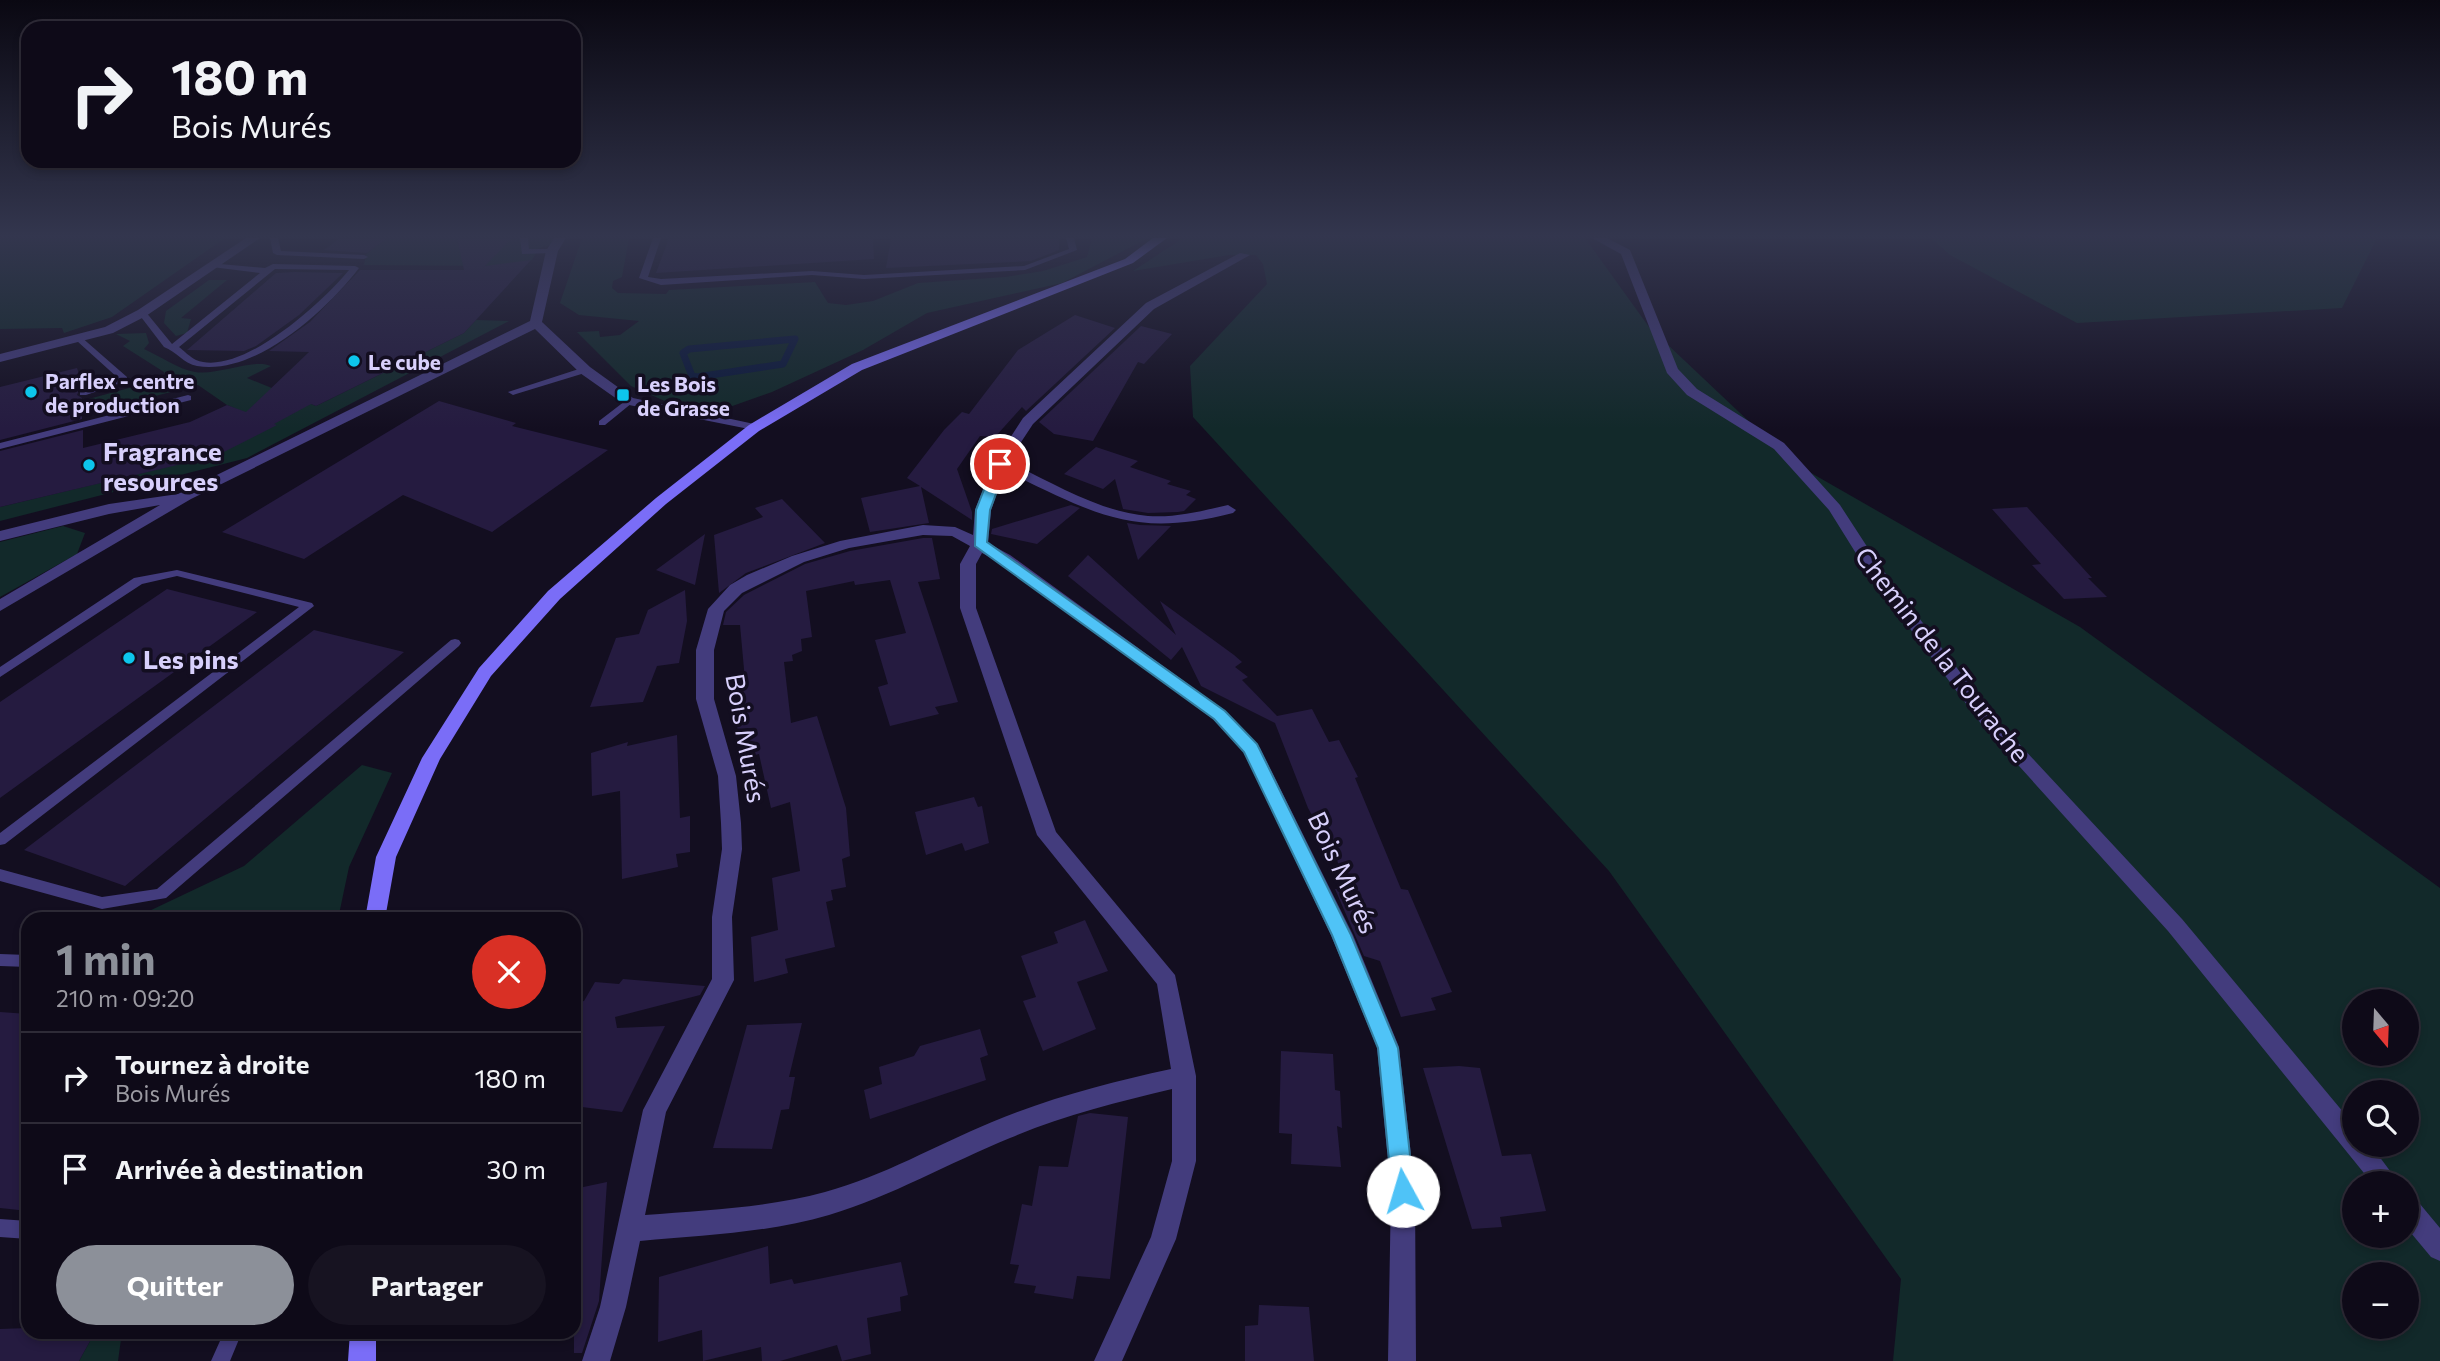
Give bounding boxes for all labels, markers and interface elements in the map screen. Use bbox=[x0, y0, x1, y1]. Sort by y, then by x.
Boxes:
text: 180 m bbox=[171, 45, 308, 105]
icon: right bbox=[56, 49, 147, 140]
text: Bois Murés bbox=[171, 105, 332, 145]
place label: Le cube bbox=[368, 349, 441, 374]
marker: Le cube bbox=[346, 353, 362, 369]
place label: Parflex - centre de production bbox=[45, 368, 194, 417]
place label: Les Bois de Grasse bbox=[637, 371, 730, 420]
marker: Parflex - centre de production bbox=[23, 384, 39, 400]
marker: Les Bois de Grasse bbox=[615, 387, 631, 403]
pin bbox=[970, 434, 1030, 494]
place label: Fragrance resources bbox=[103, 435, 222, 496]
icon: arrive bbox=[981, 445, 1019, 483]
marker: Fragrance resources bbox=[81, 457, 97, 473]
street label: Chemin de la Tourache bbox=[1849, 540, 2037, 768]
place label: Les pins bbox=[143, 643, 239, 674]
marker: Les pins bbox=[121, 650, 137, 666]
street label: Bois Murés bbox=[720, 671, 774, 805]
street label: Bois Murés bbox=[1302, 806, 1386, 938]
text: 1 min bbox=[56, 932, 156, 984]
button: close bbox=[472, 935, 546, 1009]
text: 210 m · 09:20 bbox=[56, 984, 194, 1012]
north arrow bbox=[2342, 989, 2418, 1066]
map controls bbox=[2342, 989, 2419, 1339]
text: Tournez à droite bbox=[115, 1048, 310, 1079]
icon: right bbox=[56, 1059, 94, 1097]
text: 180 m bbox=[474, 1062, 546, 1093]
text: Bois Murés bbox=[115, 1079, 231, 1107]
button: search bbox=[2342, 1080, 2419, 1157]
icon: arrive bbox=[56, 1150, 94, 1188]
text: Arrivée à destination bbox=[115, 1153, 363, 1184]
text: 30 m bbox=[487, 1153, 546, 1184]
position arrow bbox=[1366, 1154, 1440, 1228]
button: + bbox=[2342, 1171, 2419, 1248]
button: Quitter bbox=[56, 1245, 294, 1325]
button: Partager bbox=[308, 1245, 546, 1325]
button: − bbox=[2342, 1262, 2419, 1339]

